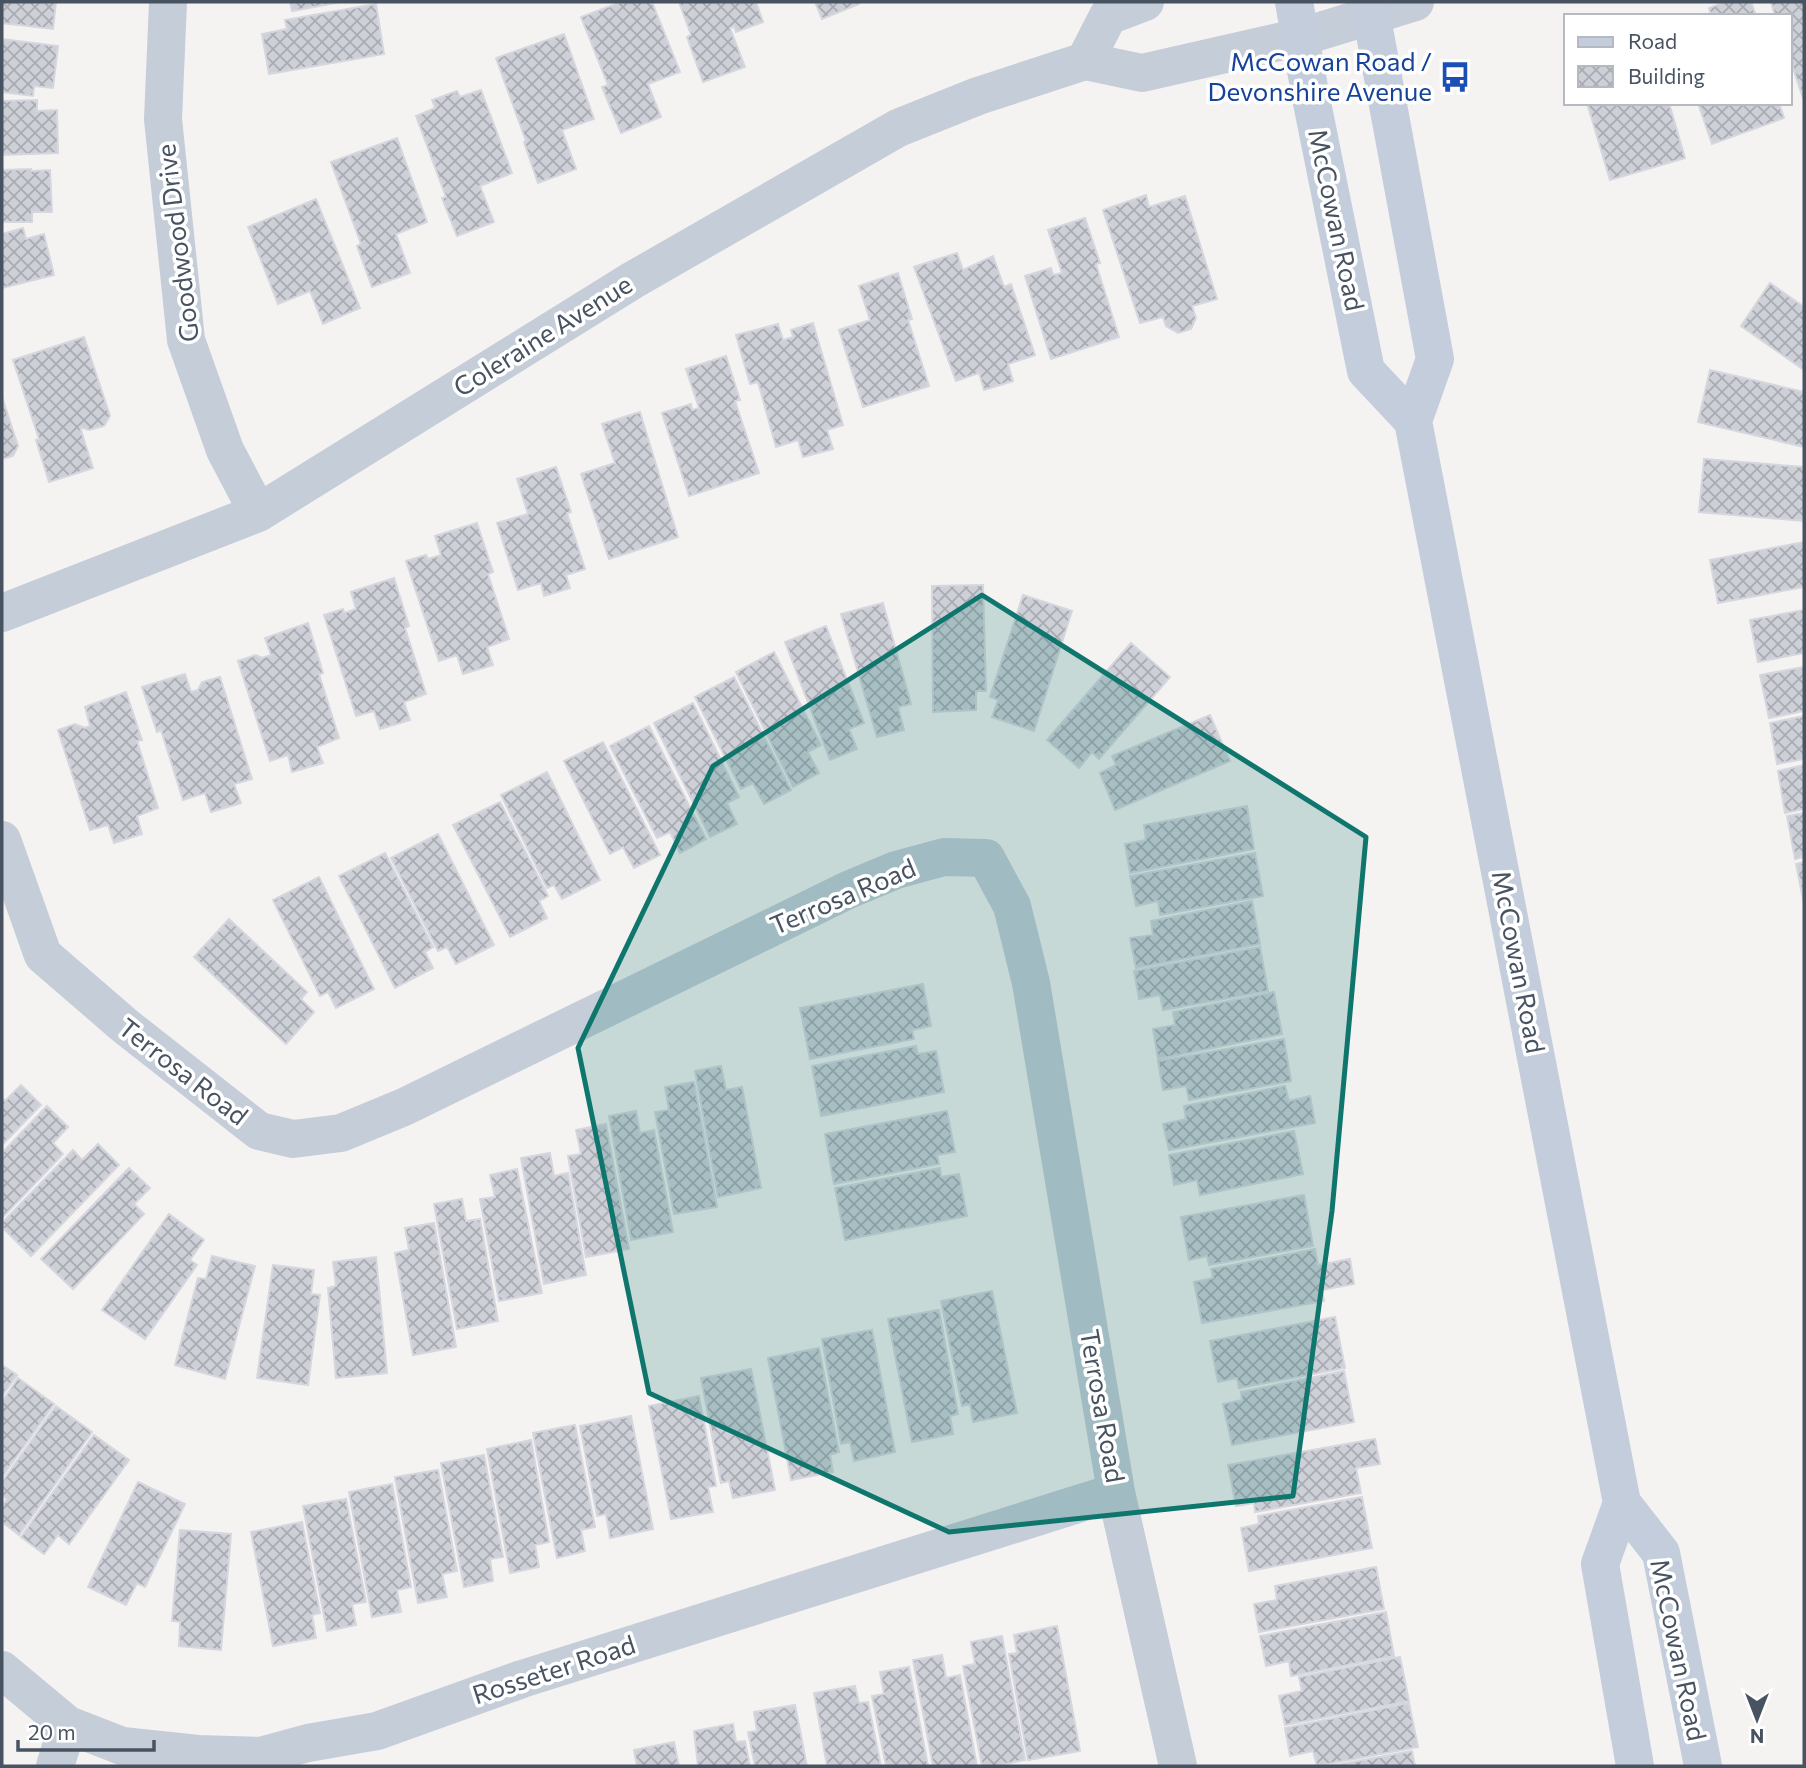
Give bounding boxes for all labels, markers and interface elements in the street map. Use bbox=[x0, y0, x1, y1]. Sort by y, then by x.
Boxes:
legend bbox=[1564, 14, 1792, 105]
text: Road bbox=[1628, 28, 1677, 53]
place label: McCowan Road / Devonshire Avenue bbox=[1207, 45, 1432, 106]
bus stop icon: McCowan Road / Devonshire Avenue bbox=[1438, 60, 1472, 94]
text: Building bbox=[1628, 63, 1705, 88]
street label: McCowan Road bbox=[1303, 126, 1372, 314]
street label: Goodwood Drive bbox=[149, 142, 204, 344]
street label: Coleraine Avenue bbox=[447, 267, 637, 402]
street label: Terrosa Road bbox=[765, 851, 920, 940]
street label: McCowan Road bbox=[1487, 868, 1552, 1056]
street label: Terrosa Road bbox=[113, 1011, 255, 1131]
street label: Terrosa Road bbox=[1075, 1327, 1132, 1485]
street label: McCowan Road bbox=[1645, 1556, 1714, 1744]
street label: Rosseter Road bbox=[468, 1628, 639, 1709]
north arrow bbox=[1722, 1684, 1792, 1754]
scale bar bbox=[18, 1708, 154, 1752]
text: 20 m bbox=[28, 1719, 76, 1744]
text: N bbox=[1750, 1725, 1764, 1748]

